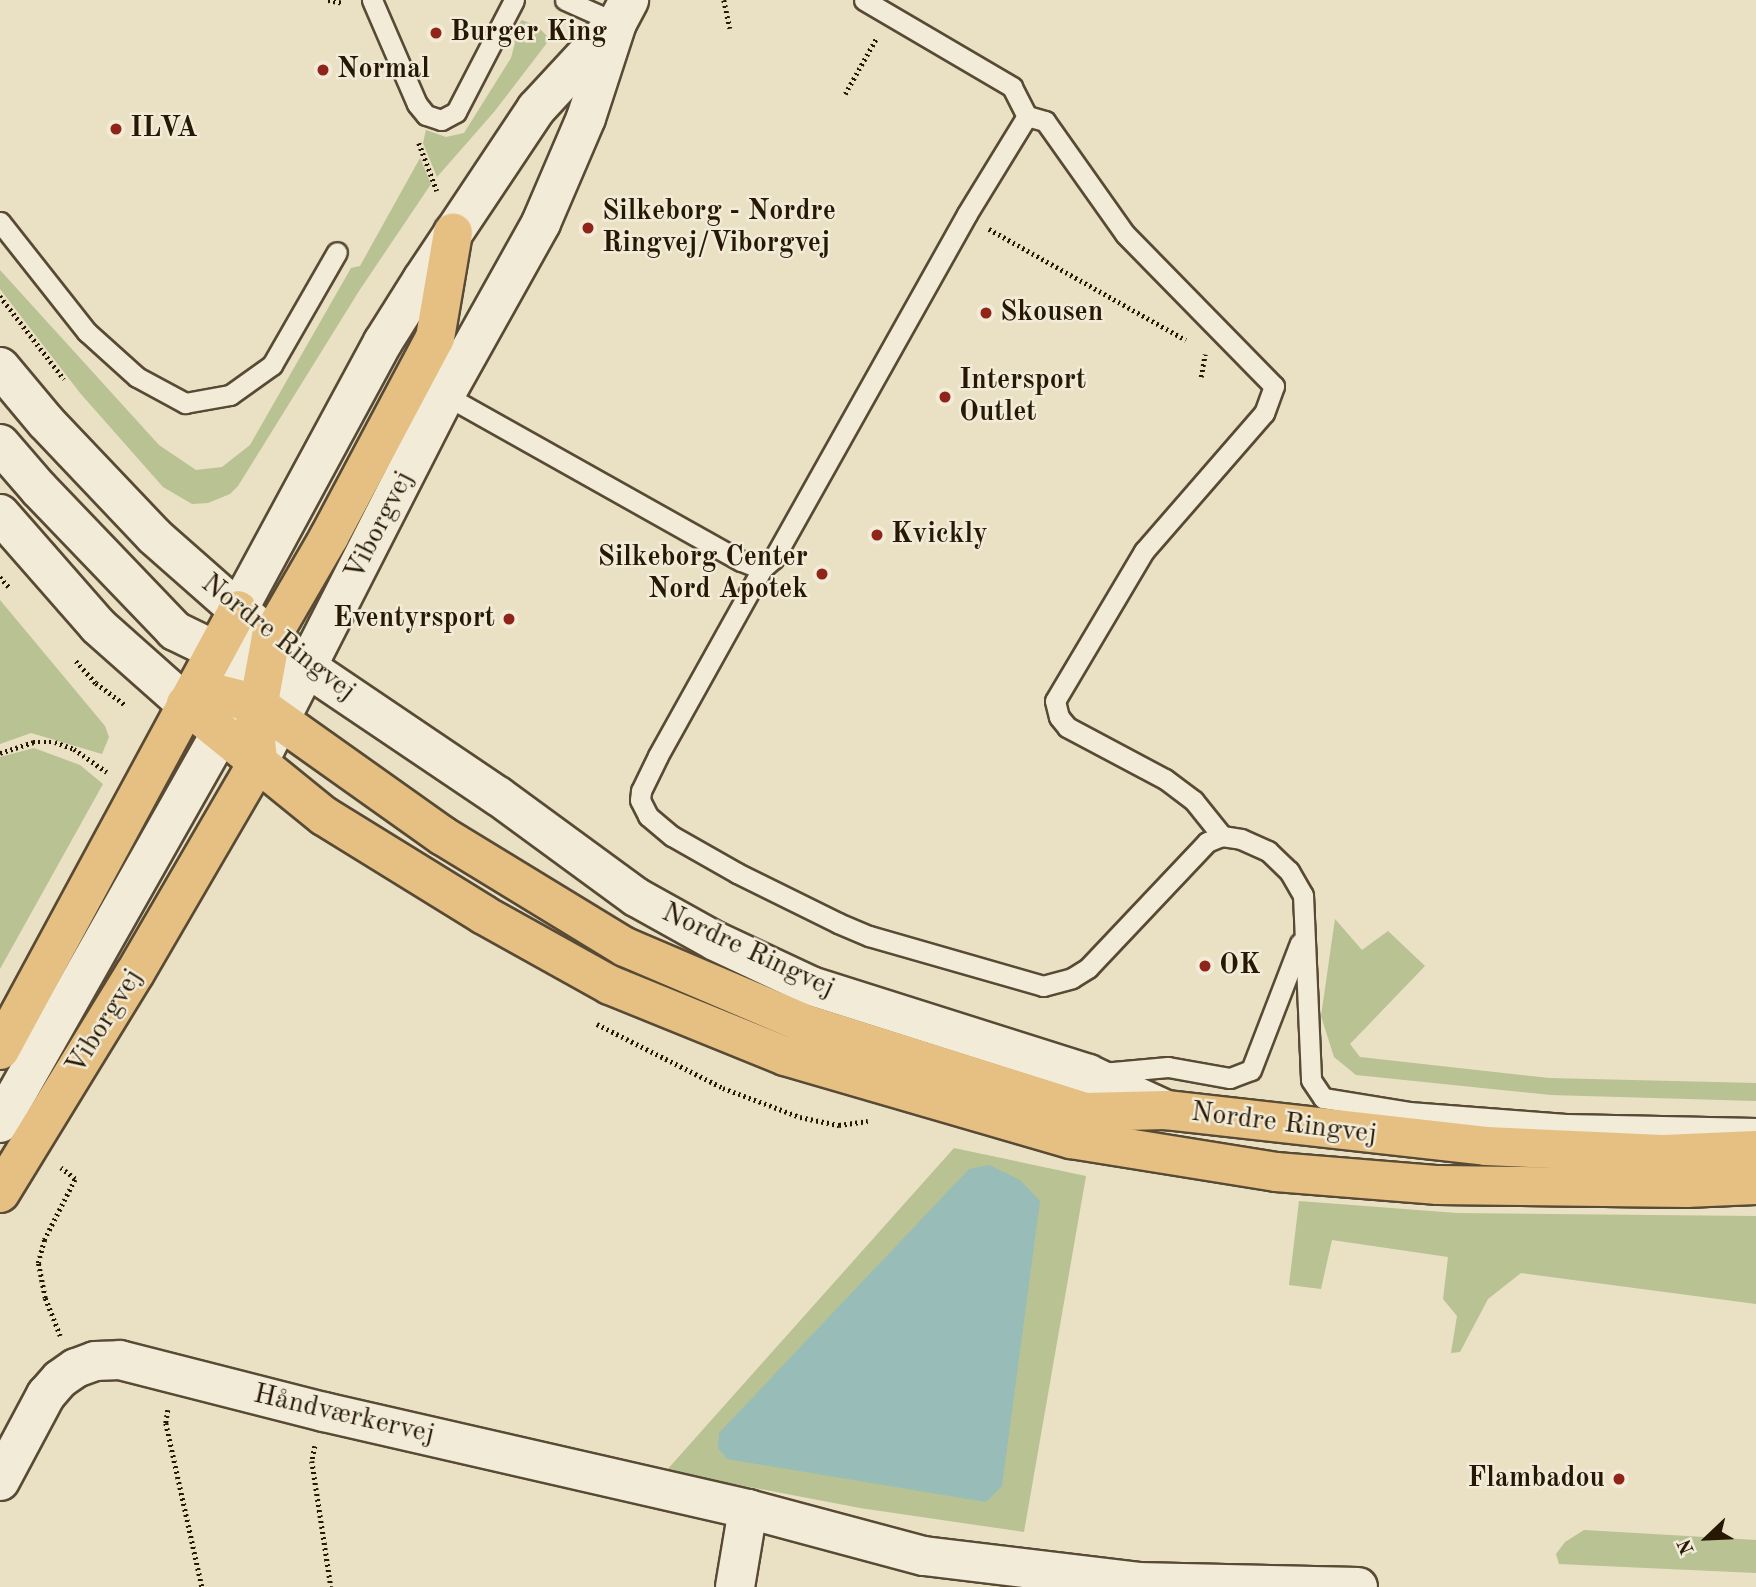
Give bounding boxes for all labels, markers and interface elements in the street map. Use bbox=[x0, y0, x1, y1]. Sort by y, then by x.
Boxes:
place label: Burger King bbox=[450, 16, 607, 50]
marker: Burger King bbox=[428, 25, 444, 41]
place label: Normal bbox=[337, 53, 430, 87]
marker: Normal bbox=[315, 62, 331, 78]
place label: ILVA bbox=[130, 112, 198, 146]
marker: ILVA bbox=[108, 121, 124, 137]
place label: Silkeborg - Nordre Ringvej/Viborgvej bbox=[602, 195, 836, 261]
marker: Silkeborg - Nordre Ringvej/Viborgvej bbox=[580, 220, 596, 236]
place label: Skousen bbox=[1000, 296, 1103, 330]
marker: Skousen bbox=[978, 305, 994, 321]
place label: Intersport Outlet bbox=[959, 364, 1086, 430]
marker: Intersport Outlet bbox=[937, 389, 953, 405]
street label: Viborgvej bbox=[338, 466, 422, 586]
place label: Kvickly bbox=[891, 518, 988, 552]
marker: Kvickly bbox=[869, 527, 885, 543]
place label: Silkeborg Center Nord Apotek bbox=[598, 541, 808, 607]
marker: Silkeborg Center Nord Apotek bbox=[814, 566, 830, 582]
street label: Nordre Ringvej bbox=[194, 567, 362, 709]
place label: Eventyrsport bbox=[333, 602, 495, 636]
marker: Eventyrsport bbox=[501, 611, 517, 627]
street label: Nordre Ringvej bbox=[656, 896, 840, 1006]
place label: OK bbox=[1219, 949, 1260, 983]
marker: OK bbox=[1197, 958, 1213, 974]
street label: Viborgvej bbox=[59, 963, 151, 1081]
street label: Nordre Ringvej bbox=[1189, 1096, 1379, 1152]
street label: Håndværkervej bbox=[250, 1378, 438, 1452]
place label: Flambadou bbox=[1467, 1462, 1605, 1496]
marker: Flambadou bbox=[1611, 1471, 1627, 1487]
north arrow bbox=[1672, 1503, 1742, 1573]
text: N bbox=[1676, 1536, 1699, 1557]

